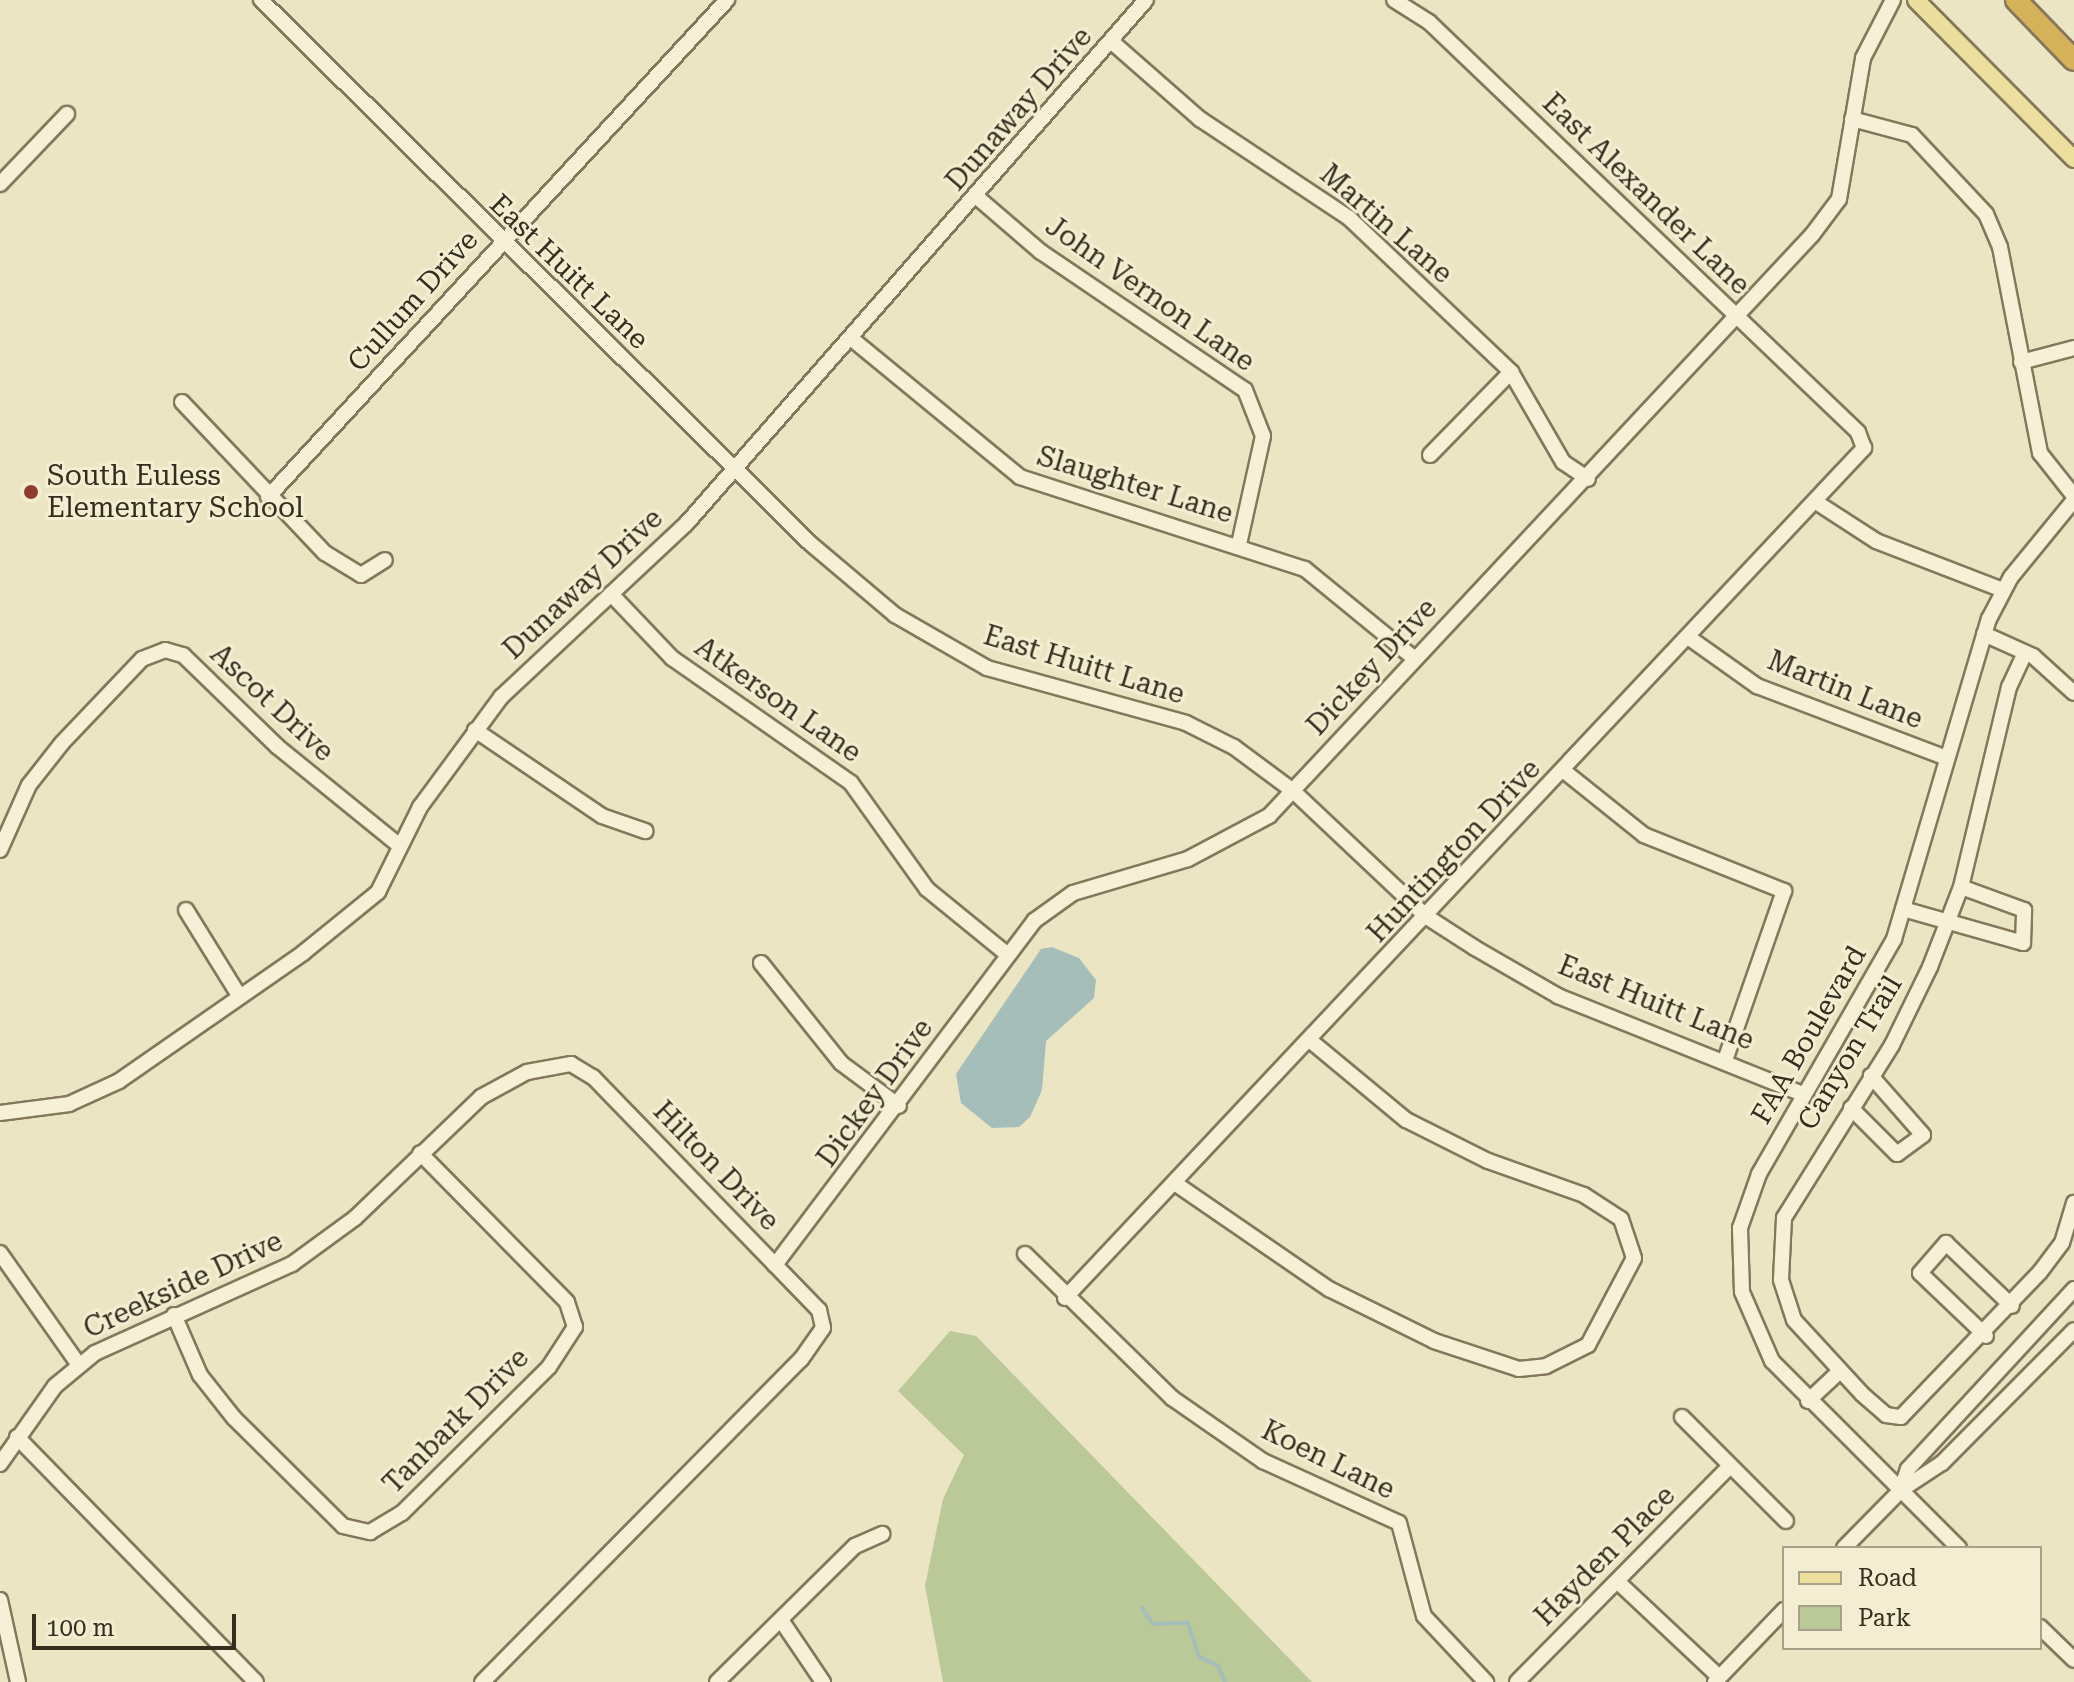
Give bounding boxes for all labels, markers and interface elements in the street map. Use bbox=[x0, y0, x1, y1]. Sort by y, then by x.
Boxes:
street label: Dunaway Drive bbox=[939, 20, 1099, 198]
street label: East Alexander Lane bbox=[1535, 86, 1757, 302]
street label: Martin Lane bbox=[1313, 157, 1459, 291]
street label: East Huitt Lane bbox=[482, 188, 656, 356]
street label: John Vernon Lane bbox=[1039, 209, 1261, 379]
street label: Cullum Drive bbox=[341, 224, 485, 378]
street label: Slaughter Lane bbox=[1033, 439, 1237, 531]
place label: South Euless Elementary School bbox=[47, 459, 304, 525]
marker: South Euless Elementary School bbox=[22, 483, 40, 501]
street label: Dunaway Drive bbox=[496, 502, 670, 666]
street label: Dickey Drive bbox=[1300, 592, 1444, 742]
street label: East Huitt Lane bbox=[980, 619, 1188, 711]
street label: Atkerson Lane bbox=[688, 630, 868, 770]
street label: Ascot Drive bbox=[203, 637, 341, 769]
street label: Martin Lane bbox=[1763, 644, 1927, 736]
street label: Huntington Drive bbox=[1361, 752, 1547, 950]
street label: FAA Boulevard bbox=[1744, 940, 1874, 1130]
street label: East Huitt Lane bbox=[1553, 948, 1759, 1058]
street label: Canyon Trail bbox=[1791, 970, 1909, 1136]
street label: Dickey Drive bbox=[810, 1012, 940, 1174]
street label: Hilton Drive bbox=[646, 1094, 786, 1238]
street label: Creekside Drive bbox=[78, 1224, 288, 1346]
street label: Tanbark Drive bbox=[376, 1341, 536, 1501]
street label: Koen Lane bbox=[1256, 1413, 1400, 1507]
street label: Hayden Place bbox=[1528, 1479, 1682, 1633]
legend bbox=[1782, 1546, 2042, 1650]
text: Road bbox=[1858, 1564, 1917, 1592]
scale bar bbox=[36, 1598, 240, 1648]
text: Park bbox=[1858, 1604, 1911, 1632]
text: 100 m bbox=[46, 1614, 114, 1642]

